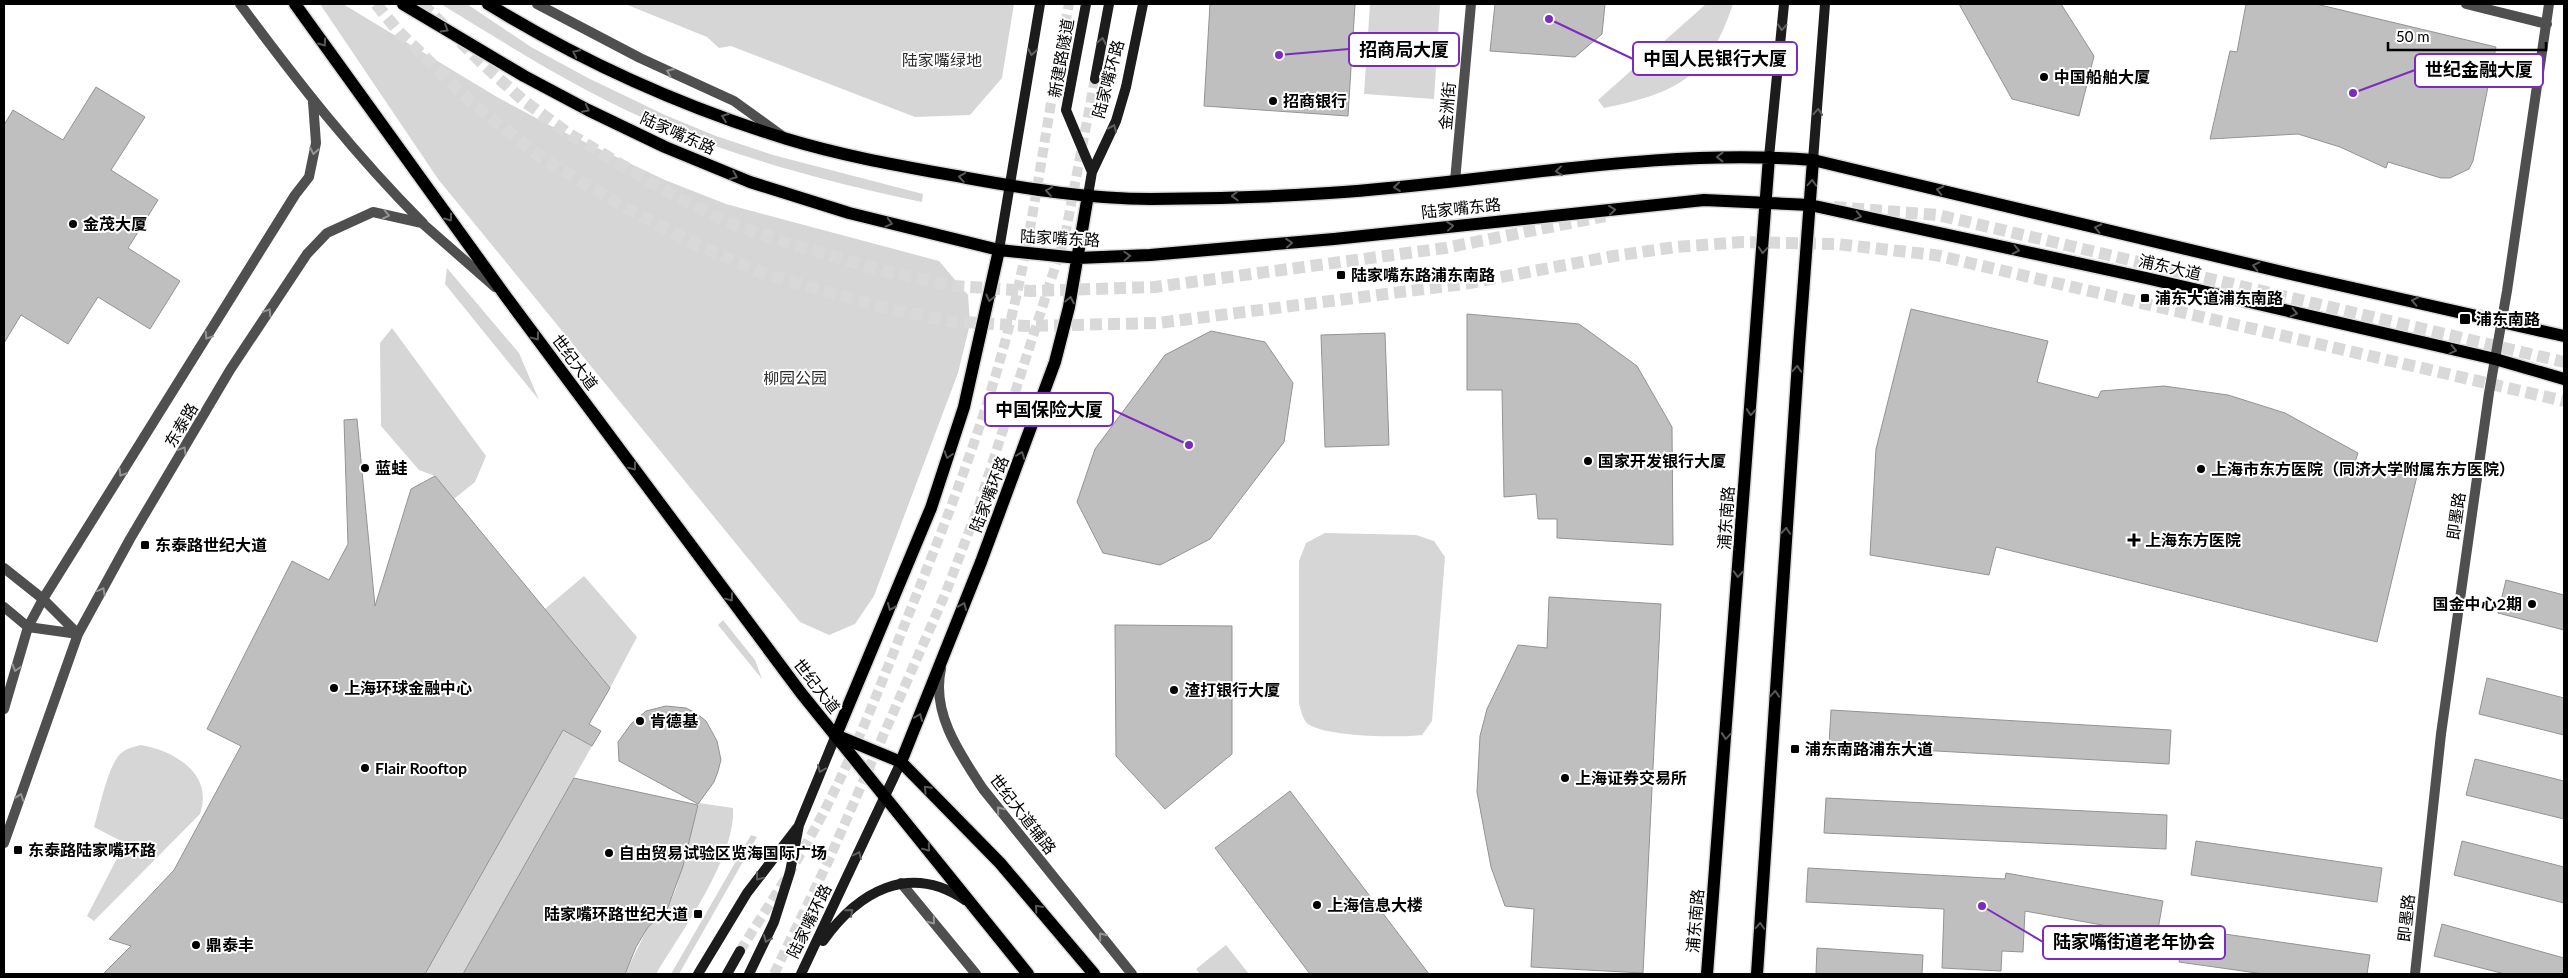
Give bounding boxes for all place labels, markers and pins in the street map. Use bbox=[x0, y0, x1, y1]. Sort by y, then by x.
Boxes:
callout: 招商局大厦 bbox=[1349, 33, 1459, 66]
callout: 中国人民银行大厦 bbox=[1633, 42, 1797, 75]
callout: 世纪金融大厦 bbox=[2415, 54, 2543, 87]
place label: 中国船舶大厦 bbox=[2054, 67, 2150, 86]
marker: 中国船舶大厦 bbox=[2038, 71, 2050, 83]
place label: 招商银行 bbox=[1283, 91, 1347, 110]
marker: 招商银行 bbox=[1267, 95, 1279, 107]
place label: 金茂大厦 bbox=[83, 214, 147, 233]
marker: 金茂大厦 bbox=[67, 218, 79, 230]
place label: 陆家嘴东路浦东南路 bbox=[1351, 265, 1495, 284]
marker: 陆家嘴东路浦东南路 bbox=[1335, 269, 1347, 281]
place label: 浦东大道浦东南路 bbox=[2155, 288, 2283, 307]
marker: 浦东大道浦东南路 bbox=[2139, 292, 2151, 304]
place label: 浦东南路 bbox=[2476, 309, 2540, 328]
marker: 浦东南路 bbox=[2458, 312, 2472, 326]
callout: 中国保险大厦 bbox=[985, 393, 1113, 426]
place label: 国家开发银行大厦 bbox=[1598, 451, 1726, 470]
marker: 国家开发银行大厦 bbox=[1582, 455, 1594, 467]
place label: 蓝蛙 bbox=[375, 458, 407, 477]
place label: 上海市东方医院（同济大学附属东方医院） bbox=[2211, 459, 2515, 478]
marker: 蓝蛙 bbox=[359, 462, 371, 474]
marker: 上海市东方医院（同济大学附属东方医院） bbox=[2195, 463, 2207, 475]
place label: 上海东方医院 bbox=[2145, 530, 2241, 549]
marker: 上海东方医院 bbox=[2127, 533, 2141, 547]
place label: 东泰路世纪大道 bbox=[155, 535, 267, 554]
marker: 东泰路世纪大道 bbox=[139, 539, 151, 551]
place label: 国金中心2期 bbox=[2433, 594, 2522, 613]
marker: 国金中心2期 bbox=[2526, 598, 2538, 610]
place label: 上海环球金融中心 bbox=[344, 678, 472, 697]
place label: 渣打银行大厦 bbox=[1184, 680, 1280, 699]
marker: 上海环球金融中心 bbox=[328, 682, 340, 694]
marker: 渣打银行大厦 bbox=[1168, 684, 1180, 696]
place label: 肯德基 bbox=[650, 711, 699, 730]
marker: 肯德基 bbox=[634, 715, 646, 727]
place label: 浦东南路浦东大道 bbox=[1805, 739, 1933, 758]
marker: 浦东南路浦东大道 bbox=[1789, 743, 1801, 755]
place label: Flair Rooftop bbox=[375, 758, 467, 777]
marker: Flair Rooftop bbox=[359, 762, 371, 774]
place label: 上海证券交易所 bbox=[1575, 768, 1687, 787]
marker: 上海证券交易所 bbox=[1559, 772, 1571, 784]
place label: 东泰路陆家嘴环路 bbox=[28, 840, 156, 859]
place label: 自由贸易试验区览海国际广场 bbox=[619, 843, 827, 862]
marker: 东泰路陆家嘴环路 bbox=[12, 844, 24, 856]
marker: 自由贸易试验区览海国际广场 bbox=[603, 847, 615, 859]
place label: 上海信息大楼 bbox=[1327, 895, 1423, 914]
marker: 上海信息大楼 bbox=[1311, 899, 1323, 911]
place label: 陆家嘴环路世纪大道 bbox=[544, 904, 688, 923]
marker: 陆家嘴环路世纪大道 bbox=[692, 908, 704, 920]
callout: 陆家嘴街道老年协会 bbox=[2043, 926, 2225, 959]
place label: 鼎泰丰 bbox=[206, 935, 254, 954]
marker: 鼎泰丰 bbox=[190, 939, 202, 951]

